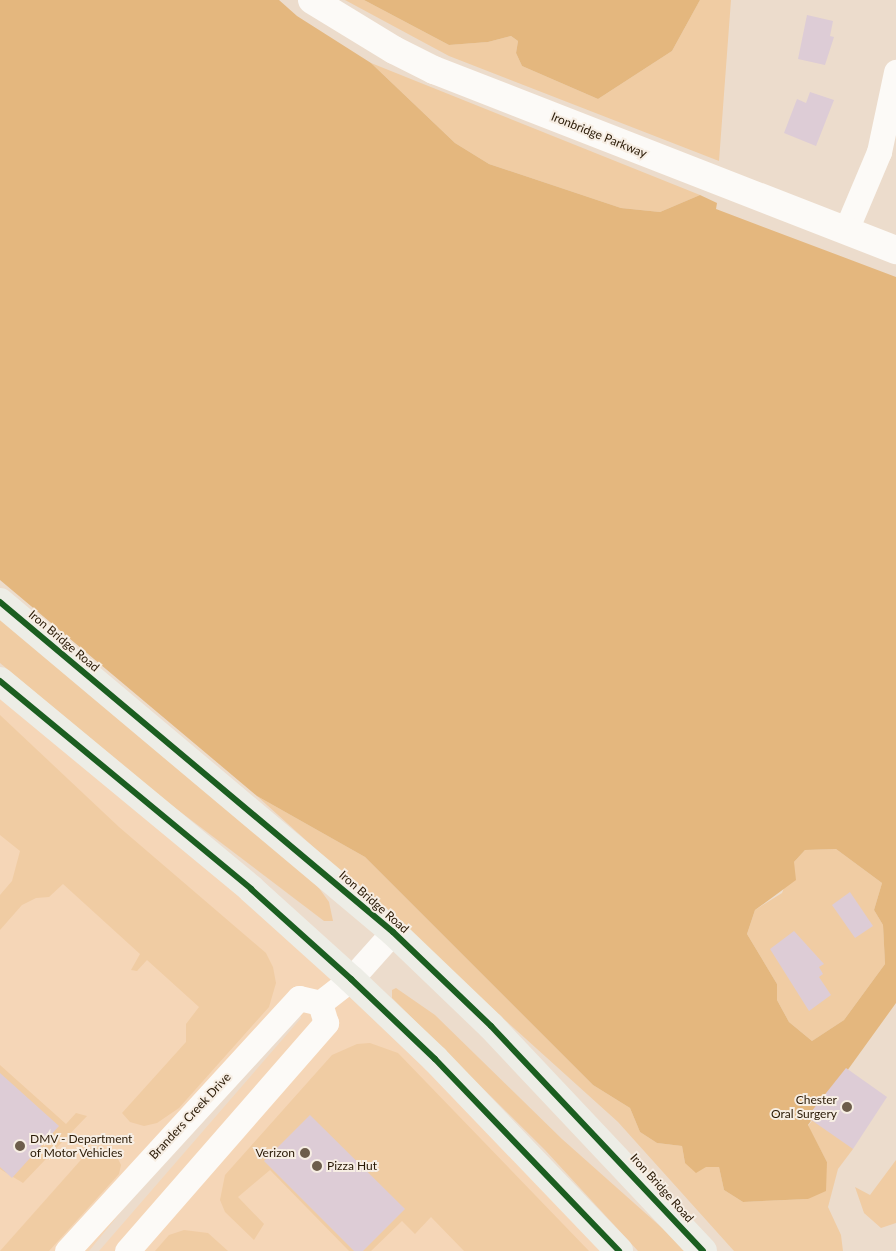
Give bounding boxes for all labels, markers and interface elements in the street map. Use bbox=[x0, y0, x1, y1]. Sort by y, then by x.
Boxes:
street label: Ironbridge Parkway bbox=[549, 109, 649, 161]
street label: Iron Bridge Road bbox=[26, 607, 102, 675]
street label: Iron Bridge Road bbox=[336, 868, 412, 936]
street label: Branders Creek Drive bbox=[146, 1070, 234, 1162]
place label: Chester Oral Surgery bbox=[771, 1093, 837, 1121]
marker: Chester Oral Surgery bbox=[841, 1101, 853, 1113]
place label: DMV - Department of Motor Vehicles bbox=[30, 1132, 133, 1160]
marker: DMV - Department of Motor Vehicles bbox=[14, 1140, 26, 1152]
place label: Verizon bbox=[255, 1146, 295, 1160]
marker: Verizon bbox=[299, 1147, 311, 1159]
street label: Iron Bridge Road bbox=[627, 1151, 697, 1225]
place label: Pizza Hut bbox=[327, 1159, 377, 1173]
marker: Pizza Hut bbox=[311, 1160, 323, 1172]

